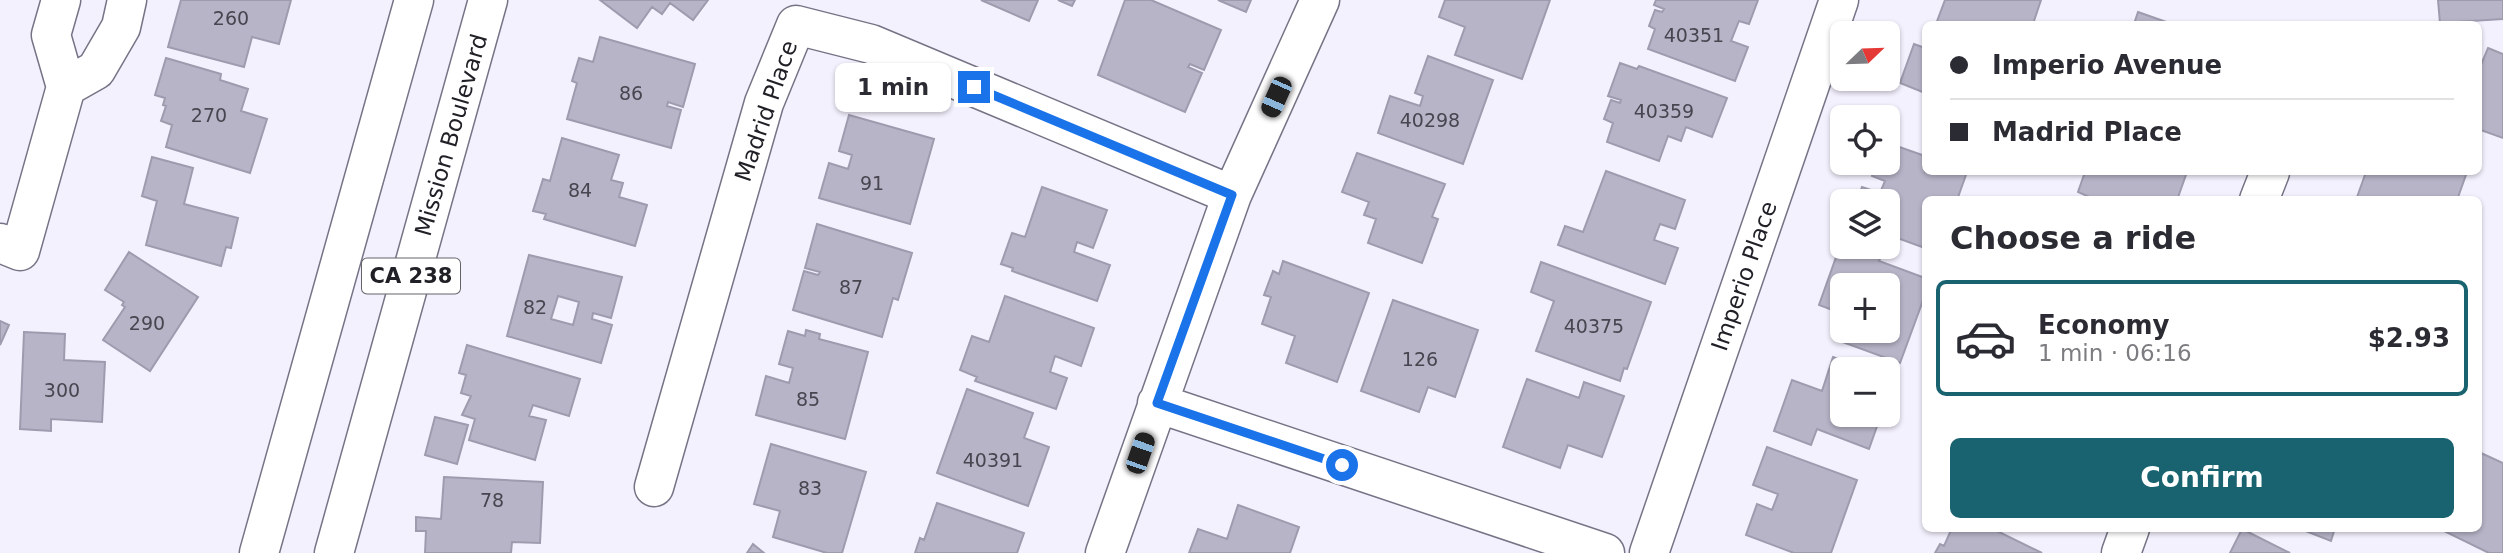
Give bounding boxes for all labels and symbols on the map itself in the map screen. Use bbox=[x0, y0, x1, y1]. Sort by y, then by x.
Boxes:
house number: 260 bbox=[213, 7, 249, 29]
north arrow bbox=[1830, 21, 1900, 91]
house number: 40351 bbox=[1664, 24, 1724, 46]
street label: Mission Boulevard bbox=[410, 31, 492, 239]
street label: Madrid Place bbox=[730, 37, 802, 185]
callout: 1 min bbox=[834, 62, 950, 112]
route end bbox=[958, 71, 990, 103]
car bbox=[1258, 74, 1295, 120]
house number: 86 bbox=[619, 82, 643, 104]
house number: 40359 bbox=[1634, 100, 1694, 122]
house number: 270 bbox=[191, 104, 227, 126]
house number: 40298 bbox=[1400, 109, 1460, 131]
house number: 91 bbox=[860, 172, 884, 194]
house number: 84 bbox=[568, 179, 592, 201]
street label: Imperio Place bbox=[1706, 198, 1782, 354]
road number: CA 238 bbox=[362, 258, 460, 294]
house number: 87 bbox=[839, 276, 863, 298]
house number: 82 bbox=[523, 296, 547, 318]
house number: 290 bbox=[129, 312, 165, 334]
house number: 40375 bbox=[1564, 315, 1624, 337]
house number: 126 bbox=[1402, 348, 1438, 370]
house number: 300 bbox=[44, 379, 80, 401]
house number: 85 bbox=[796, 388, 820, 410]
car bbox=[1124, 430, 1157, 476]
house number: 40391 bbox=[963, 449, 1023, 471]
route start bbox=[1326, 449, 1358, 481]
house number: 83 bbox=[798, 477, 822, 499]
house number: 78 bbox=[480, 489, 504, 511]

